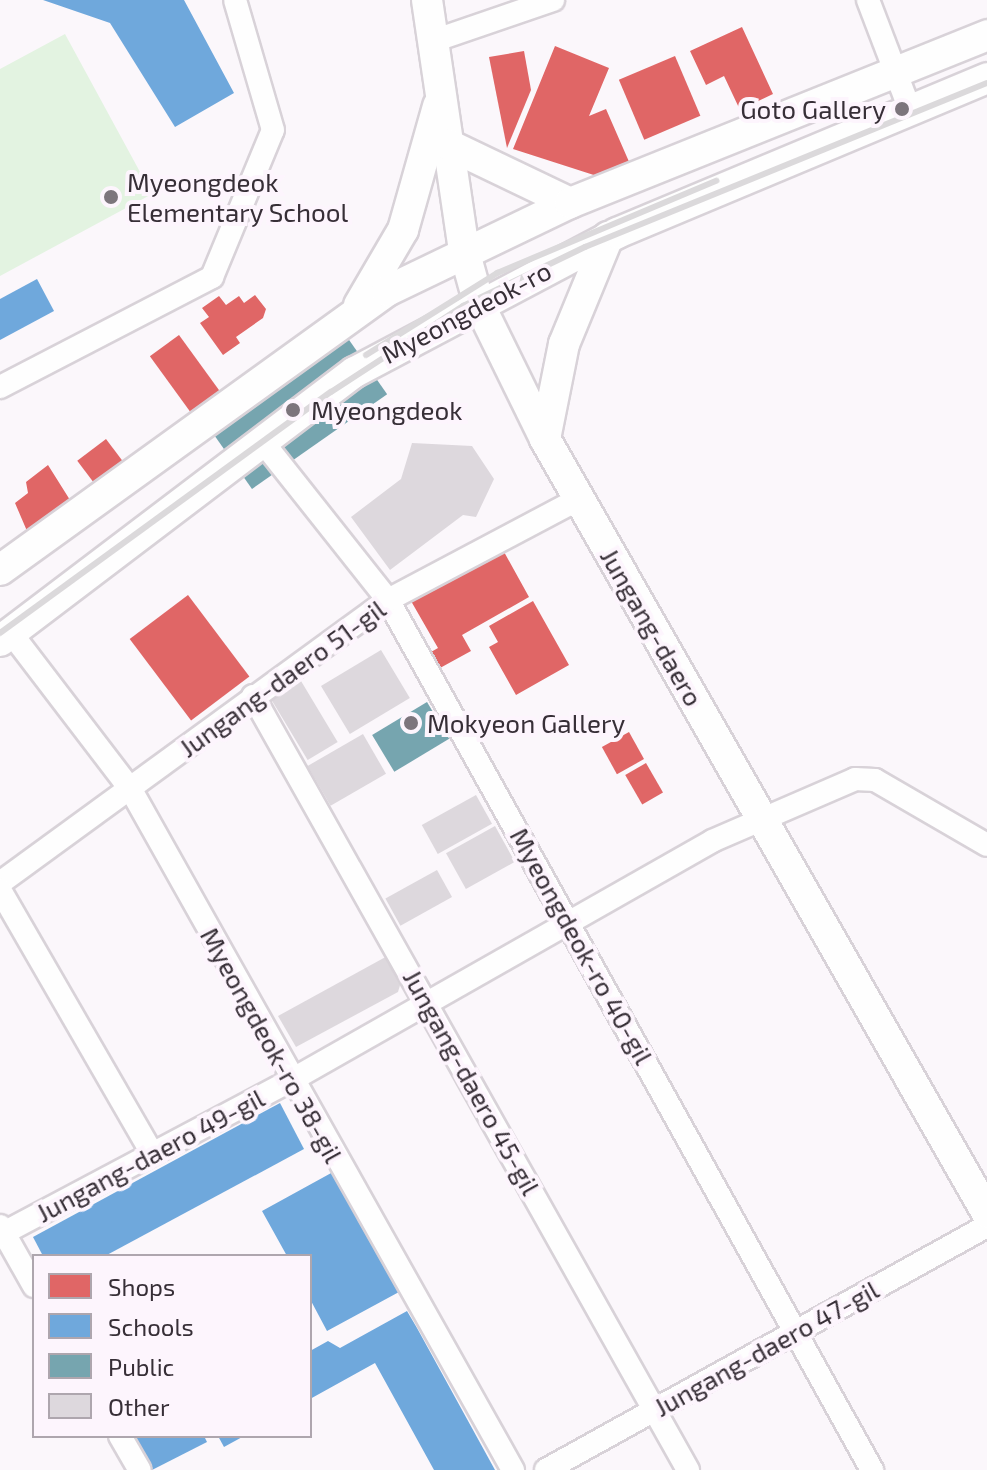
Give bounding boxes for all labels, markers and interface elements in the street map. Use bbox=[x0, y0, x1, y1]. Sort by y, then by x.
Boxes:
place label: Goto Gallery bbox=[740, 93, 886, 125]
marker: Goto Gallery bbox=[893, 100, 911, 118]
place label: Myeongdeok Elementary School bbox=[127, 166, 349, 228]
marker: Myeongdeok Elementary School bbox=[102, 188, 120, 206]
street label: Myeongdeok-ro bbox=[376, 254, 556, 370]
place label: Myeongdeok bbox=[311, 394, 463, 426]
marker: Myeongdeok bbox=[282, 399, 304, 421]
street label: Jungang-daero bbox=[594, 543, 710, 711]
street label: Jungang-daero 51-gil bbox=[173, 593, 391, 763]
place label: Mokyeon Gallery bbox=[427, 707, 625, 739]
marker: Mokyeon Gallery bbox=[402, 714, 420, 732]
street label: Myeongdeok-ro 40-gil bbox=[504, 822, 660, 1070]
street label: Myeongdeok-ro 38-gil bbox=[194, 922, 350, 1168]
street label: Jungang-daero 45-gil bbox=[397, 964, 547, 1200]
street label: Jungang-daero 49-gil bbox=[31, 1082, 269, 1228]
legend bbox=[32, 1254, 312, 1438]
text: Shops bbox=[108, 1272, 175, 1301]
street label: Jungang-daero 47-gil bbox=[648, 1273, 884, 1423]
text: Schools bbox=[108, 1312, 194, 1341]
text: Public bbox=[108, 1352, 174, 1381]
text: Other bbox=[108, 1392, 170, 1421]

